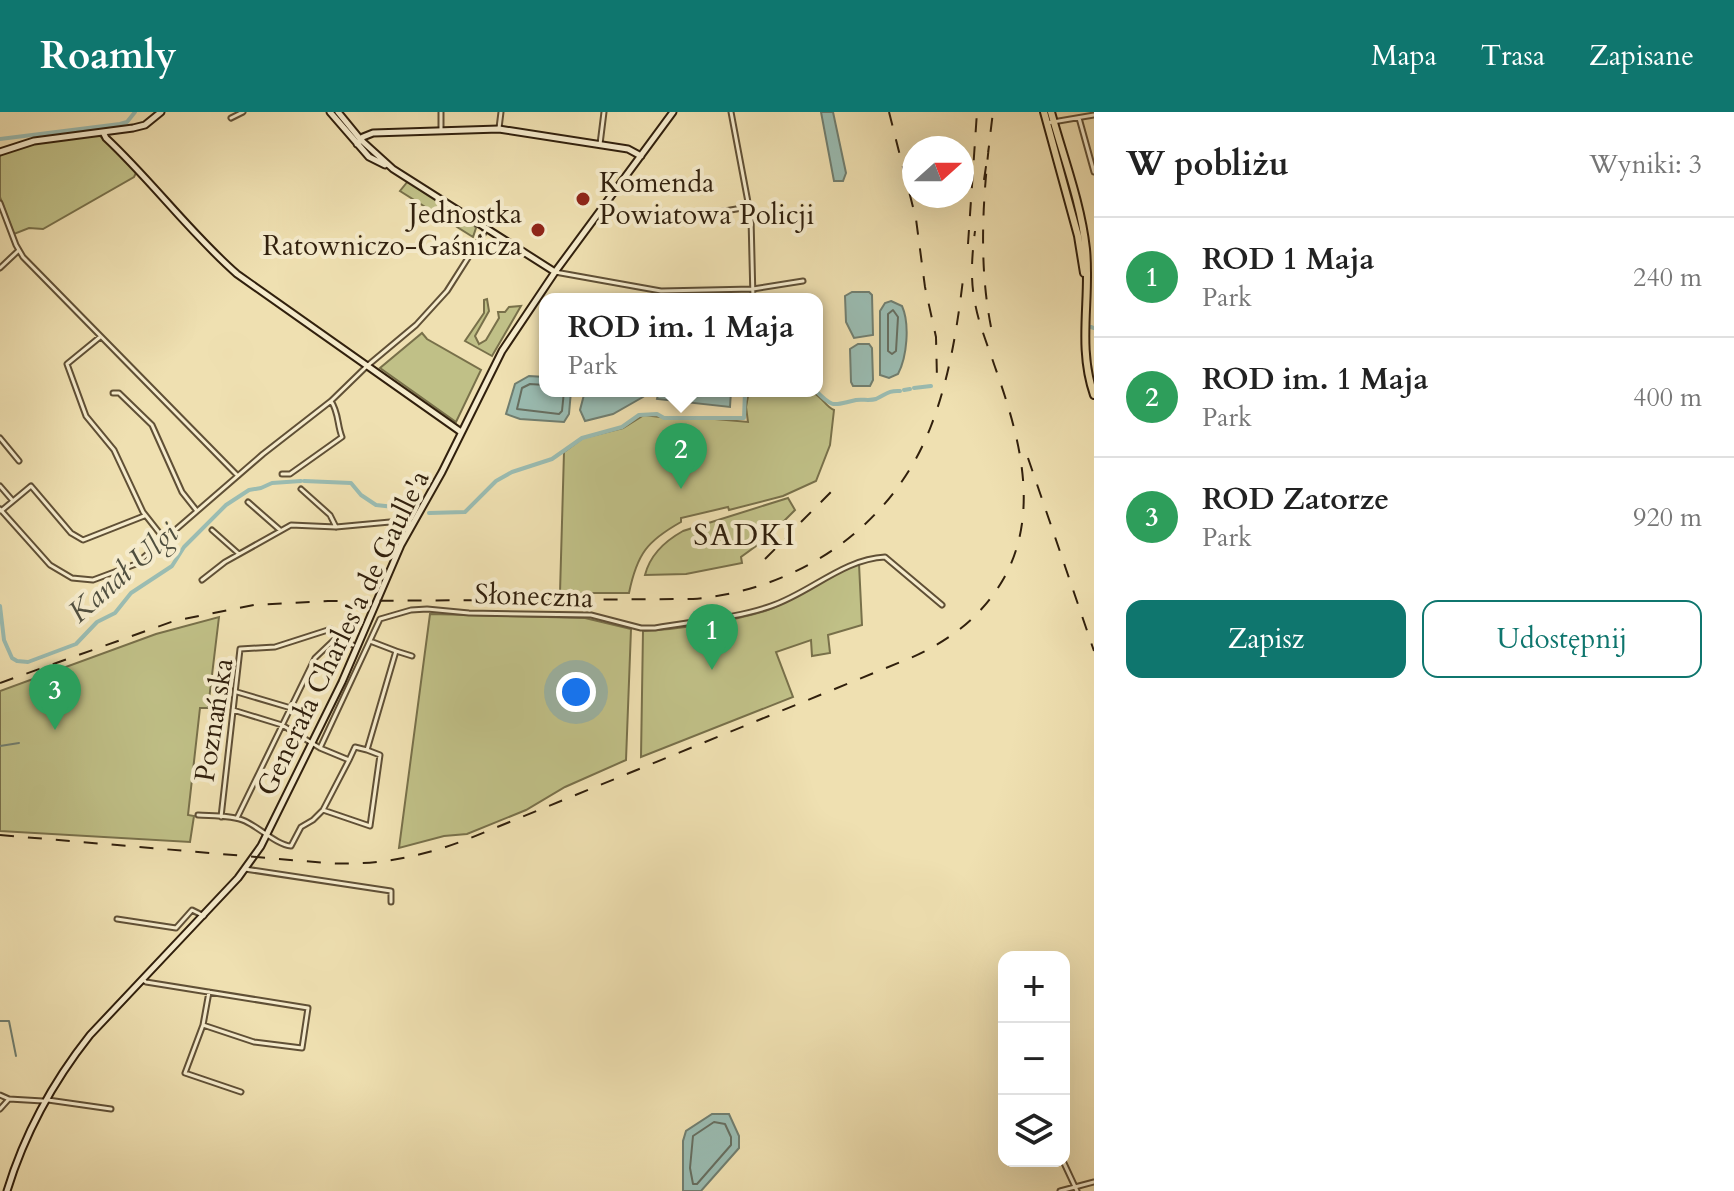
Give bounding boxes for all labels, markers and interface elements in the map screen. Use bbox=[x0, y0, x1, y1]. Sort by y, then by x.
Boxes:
text: Roamly bbox=[40, 30, 177, 82]
text: Mapa bbox=[1371, 37, 1437, 75]
text: Trasa bbox=[1481, 37, 1545, 75]
text: Zapisane bbox=[1589, 37, 1694, 75]
north arrow bbox=[902, 136, 974, 208]
text: W pobliżu bbox=[1126, 141, 1289, 187]
text: Wyniki: 3 bbox=[1589, 147, 1702, 182]
place label: Komenda Powiatowa Policji bbox=[599, 164, 815, 234]
marker: Komenda Powiatowa Policji bbox=[574, 190, 592, 208]
place label: Jednostka Ratowniczo-Gaśnicza bbox=[263, 195, 522, 265]
marker: Jednostka Ratowniczo-Gaśnicza bbox=[529, 221, 547, 239]
text: ROD 1 Maja bbox=[1202, 239, 1374, 280]
text: 1 bbox=[1145, 260, 1159, 295]
text: 240 m bbox=[1633, 260, 1702, 295]
text: Park bbox=[1202, 280, 1252, 315]
popup bbox=[539, 293, 823, 397]
text: ROD im. 1 Maja bbox=[568, 307, 794, 348]
text: Park bbox=[568, 348, 618, 383]
text: ROD im. 1 Maja bbox=[1202, 359, 1428, 400]
text: 2 bbox=[1145, 380, 1159, 415]
text: 400 m bbox=[1633, 380, 1702, 415]
text: Park bbox=[1202, 400, 1252, 435]
pin: 2 bbox=[655, 423, 707, 489]
street label: Generała Charles'a de Gaulle'a bbox=[248, 464, 438, 802]
text: ROD Zatorze bbox=[1202, 479, 1389, 520]
text: 3 bbox=[1145, 500, 1159, 535]
text: 920 m bbox=[1633, 500, 1702, 535]
water label: Kanał Ulgi bbox=[59, 513, 187, 632]
district label: SADKI bbox=[693, 515, 797, 556]
text: Park bbox=[1202, 520, 1252, 555]
street label: Słoneczna bbox=[474, 575, 594, 617]
button: Zapisz bbox=[1126, 600, 1406, 678]
button: Udostępnij bbox=[1422, 600, 1702, 678]
pin: 1 bbox=[686, 604, 738, 670]
street label: Poznańska bbox=[185, 655, 243, 785]
pin: 3 bbox=[29, 664, 81, 730]
your location bbox=[556, 672, 596, 712]
map controls bbox=[998, 951, 1070, 1167]
button: + bbox=[998, 951, 1070, 1023]
button: − bbox=[998, 1023, 1070, 1095]
button: layers bbox=[998, 1095, 1070, 1167]

